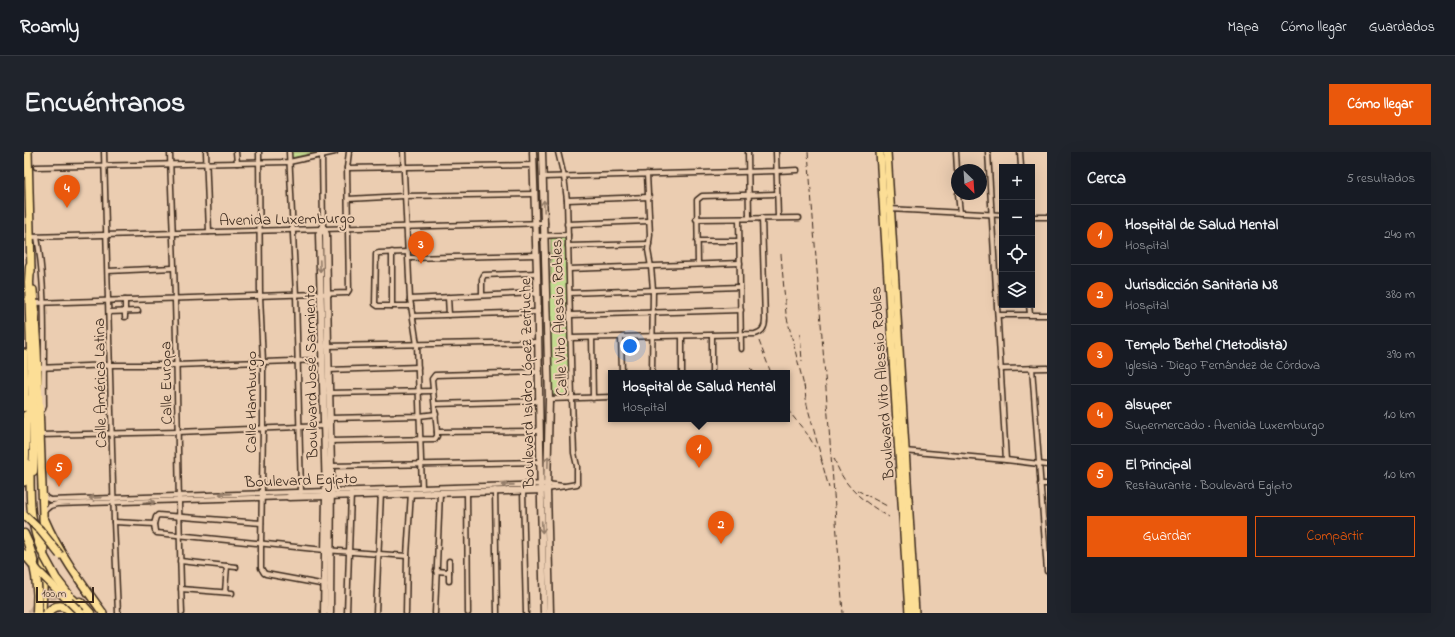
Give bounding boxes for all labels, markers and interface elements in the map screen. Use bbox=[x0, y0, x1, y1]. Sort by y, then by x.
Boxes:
text: Roamly bbox=[20, 14, 79, 41]
text: Mapa bbox=[1228, 17, 1259, 38]
text: Cómo llegar bbox=[1281, 17, 1347, 38]
text: Guardados bbox=[1369, 17, 1435, 38]
text: Encuéntranos bbox=[24, 84, 185, 125]
button: Cómo llegar bbox=[1329, 84, 1431, 125]
north arrow bbox=[951, 164, 987, 200]
map controls bbox=[999, 164, 1035, 308]
button: + bbox=[999, 164, 1035, 200]
text: Cerca bbox=[1087, 166, 1126, 191]
text: 5 resultados bbox=[1346, 169, 1415, 188]
pin: 4 bbox=[54, 175, 80, 208]
one-way arrow bbox=[540, 200, 548, 213]
button: − bbox=[999, 200, 1035, 236]
street label: Avenida Luxemburgo bbox=[219, 207, 355, 233]
text: Hospital de Salud Mental bbox=[1125, 214, 1278, 236]
text: 1 bbox=[1098, 225, 1102, 244]
text: 240 m bbox=[1384, 225, 1415, 244]
pin: 3 bbox=[408, 231, 434, 264]
button: locate bbox=[999, 236, 1035, 272]
text: Hospital bbox=[1125, 236, 1169, 255]
street label: Calle Vito Alessio Robles bbox=[545, 239, 575, 397]
one-way arrow bbox=[316, 259, 324, 272]
button: layers bbox=[999, 272, 1035, 308]
text: Jurisdicción Sanitaria N8 bbox=[1125, 274, 1278, 296]
street label: Boulevard Isidro López Zertuche bbox=[514, 277, 542, 489]
street label: Boulevard José Sarmiento bbox=[298, 285, 326, 460]
street label: Boulevard Vito Alessio Robles bbox=[864, 285, 902, 481]
text: 2 bbox=[1097, 285, 1103, 304]
text: 380 m bbox=[1386, 285, 1415, 304]
text: Hospital bbox=[1125, 296, 1169, 315]
street label: Calle América Latina bbox=[88, 318, 114, 448]
text: Templo Bethel (Metodista) bbox=[1125, 334, 1287, 356]
your location bbox=[620, 336, 640, 356]
street label: Calle Europa bbox=[154, 341, 180, 425]
text: 3 bbox=[1097, 345, 1103, 364]
text: 390 m bbox=[1387, 345, 1415, 364]
street label: Calle Hamburgo bbox=[240, 351, 264, 453]
text: Iglesia · Diego Fernández de Córdova bbox=[1125, 356, 1320, 375]
popup bbox=[608, 370, 790, 422]
text: Hospital de Salud Mental bbox=[622, 376, 776, 398]
text: alsuper bbox=[1125, 394, 1171, 416]
text: Hospital bbox=[622, 398, 666, 417]
text: 4 bbox=[1097, 405, 1103, 424]
text: 1.0 km bbox=[1384, 405, 1415, 424]
text: Supermercado · Avenida Luxemburgo bbox=[1125, 416, 1324, 435]
pin: 1 bbox=[686, 435, 712, 468]
pin: 5 bbox=[46, 454, 72, 487]
text: El Principal bbox=[1125, 454, 1191, 476]
one-way arrow bbox=[544, 456, 552, 469]
text: 5 bbox=[1096, 465, 1104, 484]
text: 1.0 km bbox=[1384, 465, 1415, 484]
street label: Boulevard Egipto bbox=[243, 467, 358, 495]
text: Restaurante · Boulevard Egipto bbox=[1125, 476, 1292, 495]
one-way arrow bbox=[502, 482, 515, 489]
one-way arrow bbox=[219, 490, 232, 498]
one-way arrow bbox=[89, 494, 102, 502]
one-way arrow bbox=[142, 499, 155, 506]
pin: 2 bbox=[708, 511, 734, 544]
button: Guardar bbox=[1087, 516, 1247, 557]
button: Compartir bbox=[1255, 516, 1415, 557]
one-way arrow bbox=[538, 520, 545, 533]
scale bar bbox=[36, 585, 94, 604]
text: 100 m bbox=[42, 586, 66, 602]

